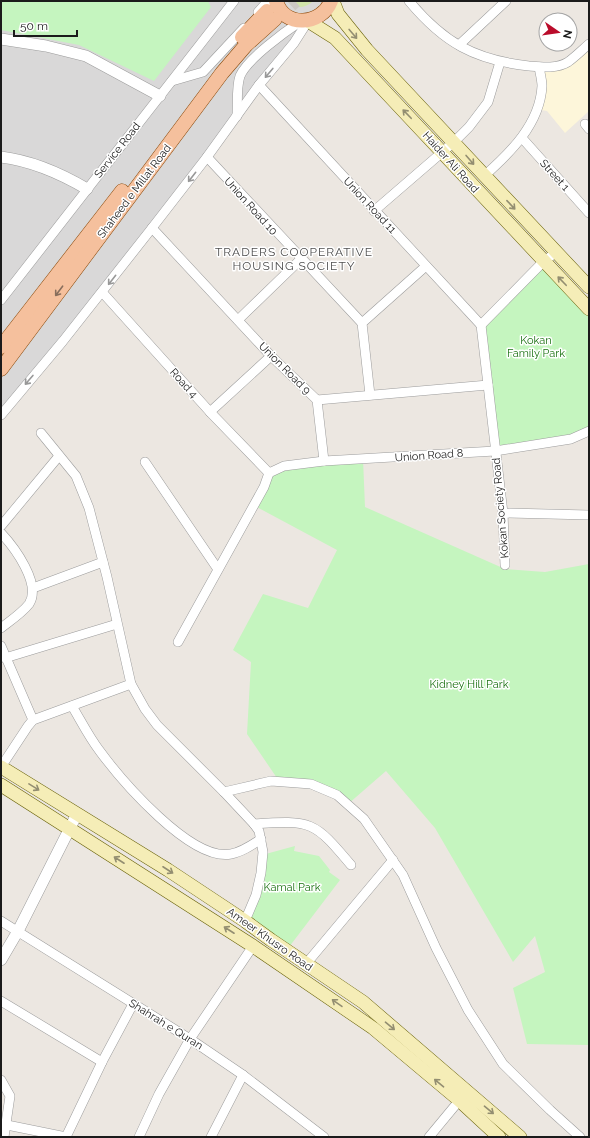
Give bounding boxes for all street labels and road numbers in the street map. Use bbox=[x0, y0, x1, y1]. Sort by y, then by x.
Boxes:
street label: Service Road bbox=[92, 120, 143, 181]
street label: Haider Ali Road bbox=[420, 129, 482, 196]
street label: Shaheed e Millat Road bbox=[95, 142, 174, 241]
street label: Street 1 bbox=[537, 157, 572, 194]
street label: Union Road 10 bbox=[221, 175, 280, 238]
street label: Union Road 11 bbox=[341, 175, 399, 236]
street label: Union Road 9 bbox=[256, 340, 313, 397]
street label: Road 4 bbox=[167, 366, 200, 401]
street label: Union Road 8 bbox=[394, 447, 464, 464]
street label: Kokan Society Road bbox=[490, 457, 511, 559]
street label: Ameer Khusro Road bbox=[224, 905, 315, 974]
street label: Shahrah e Quran bbox=[126, 996, 205, 1052]

